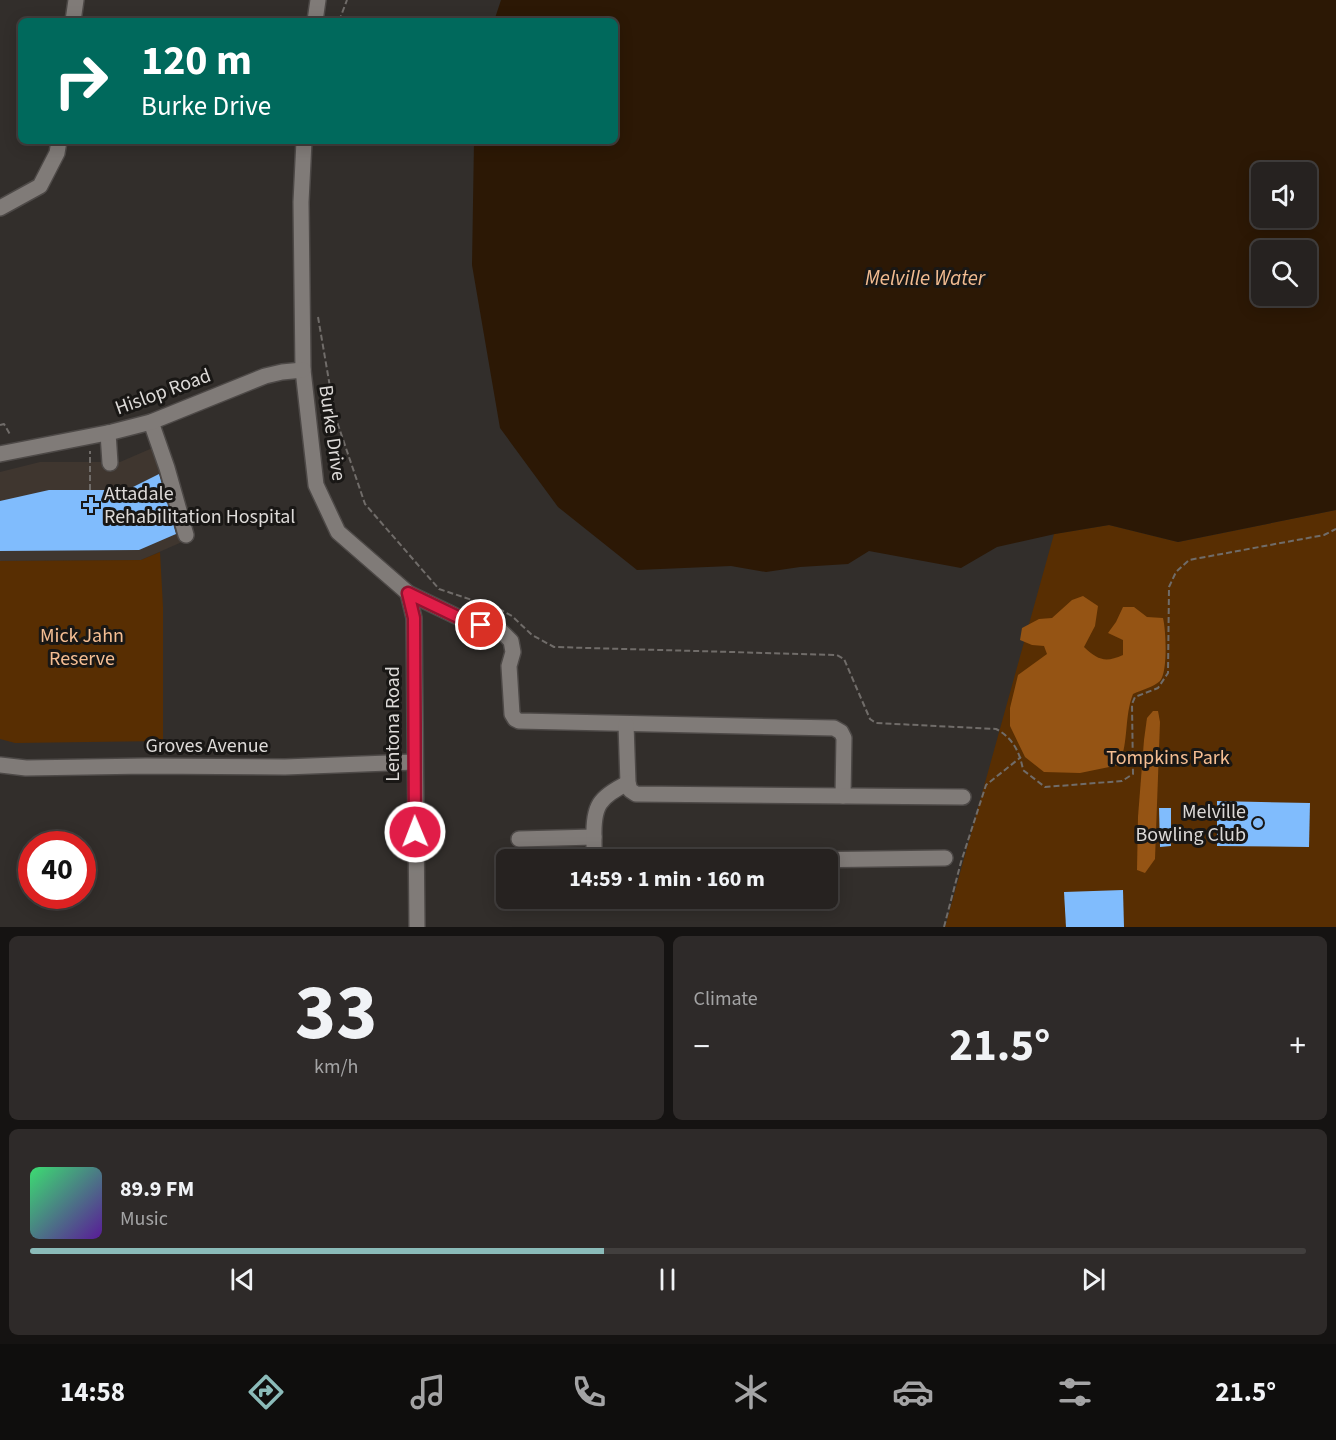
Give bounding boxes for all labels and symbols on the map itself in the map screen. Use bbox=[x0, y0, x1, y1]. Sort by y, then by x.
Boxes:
water label: Melville Water bbox=[865, 263, 986, 293]
street label: Hislop Road bbox=[111, 362, 215, 422]
street label: Burke Drive bbox=[311, 383, 353, 483]
place label: Attadale Rehabilitation Hospital bbox=[104, 480, 295, 531]
marker: Attadale Rehabilitation Hospital bbox=[82, 496, 100, 514]
pin bbox=[455, 599, 506, 650]
park label: Mick Jahn Reserve bbox=[40, 622, 124, 673]
street label: Lentona Road bbox=[379, 666, 407, 782]
street label: Groves Avenue bbox=[145, 732, 269, 760]
park label: Tompkins Park bbox=[1106, 744, 1230, 772]
place label: Melville Bowling Club bbox=[1136, 798, 1246, 849]
position arrow bbox=[383, 800, 447, 864]
marker: Melville Bowling Club bbox=[1251, 816, 1265, 830]
speed limit sign: 40 bbox=[18, 831, 96, 909]

